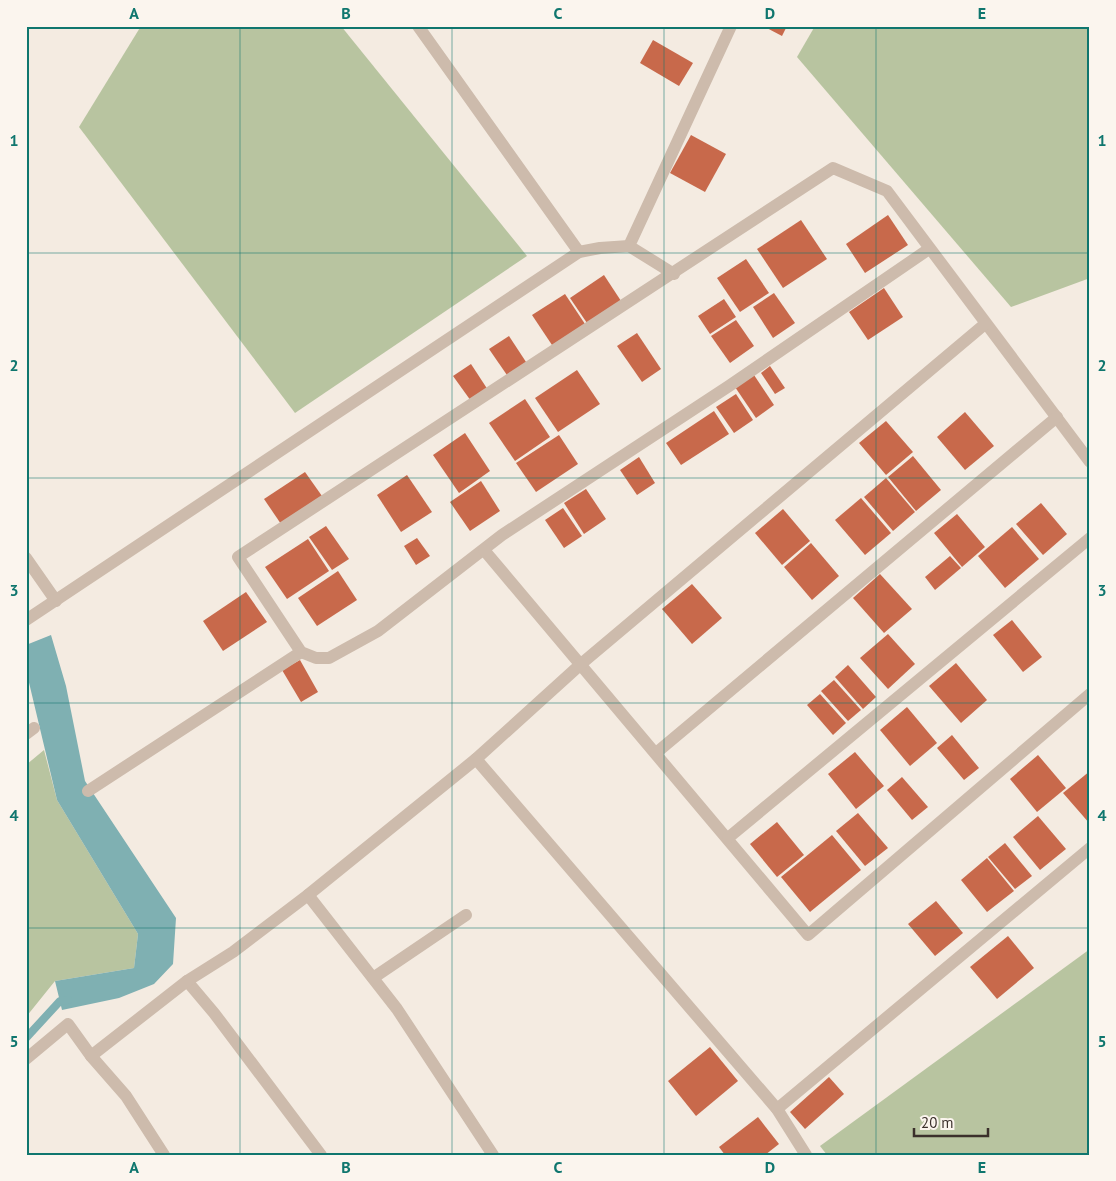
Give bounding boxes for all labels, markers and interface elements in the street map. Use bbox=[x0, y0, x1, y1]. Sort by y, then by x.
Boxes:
text: A bbox=[129, 3, 139, 23]
text: B bbox=[341, 3, 351, 23]
text: C bbox=[554, 3, 563, 23]
text: D bbox=[765, 3, 775, 23]
text: E bbox=[978, 3, 986, 23]
text: 1 bbox=[9, 130, 19, 150]
text: 1 bbox=[1097, 130, 1107, 150]
text: 2 bbox=[9, 355, 19, 375]
text: 2 bbox=[1097, 355, 1107, 375]
text: 3 bbox=[9, 580, 19, 600]
text: 3 bbox=[1097, 580, 1107, 600]
text: 4 bbox=[9, 805, 19, 825]
text: 4 bbox=[1097, 805, 1107, 825]
text: 5 bbox=[9, 1031, 19, 1051]
text: 5 bbox=[1097, 1031, 1107, 1051]
scale bar bbox=[914, 1106, 987, 1138]
text: 20 m bbox=[921, 1113, 954, 1132]
text: A bbox=[129, 1157, 139, 1177]
text: B bbox=[341, 1157, 351, 1177]
text: C bbox=[554, 1157, 563, 1177]
text: D bbox=[765, 1157, 775, 1177]
text: E bbox=[978, 1157, 986, 1177]

